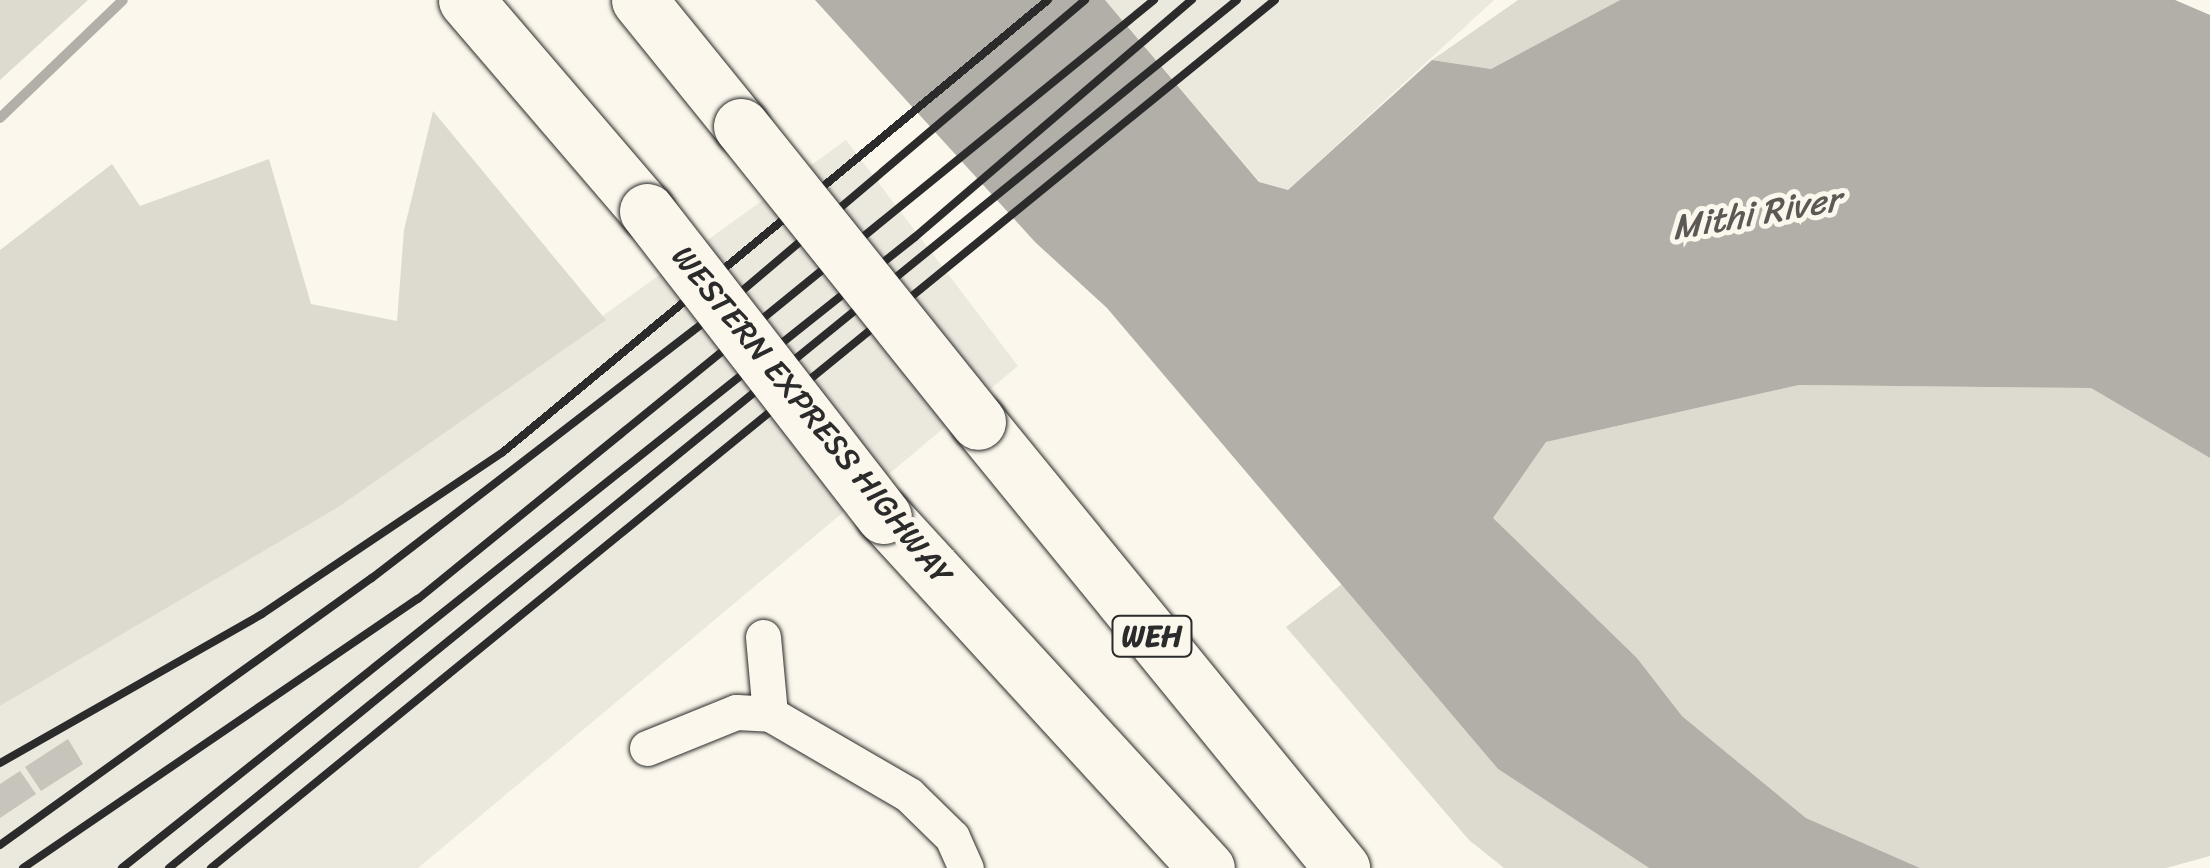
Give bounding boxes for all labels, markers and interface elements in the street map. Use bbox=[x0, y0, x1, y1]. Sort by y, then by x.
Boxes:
water label: Mithi River bbox=[1669, 178, 1843, 248]
street label: WESTERN EXPRESS HIGHWAY bbox=[662, 238, 962, 594]
road number: WEH bbox=[1110, 611, 1194, 661]

